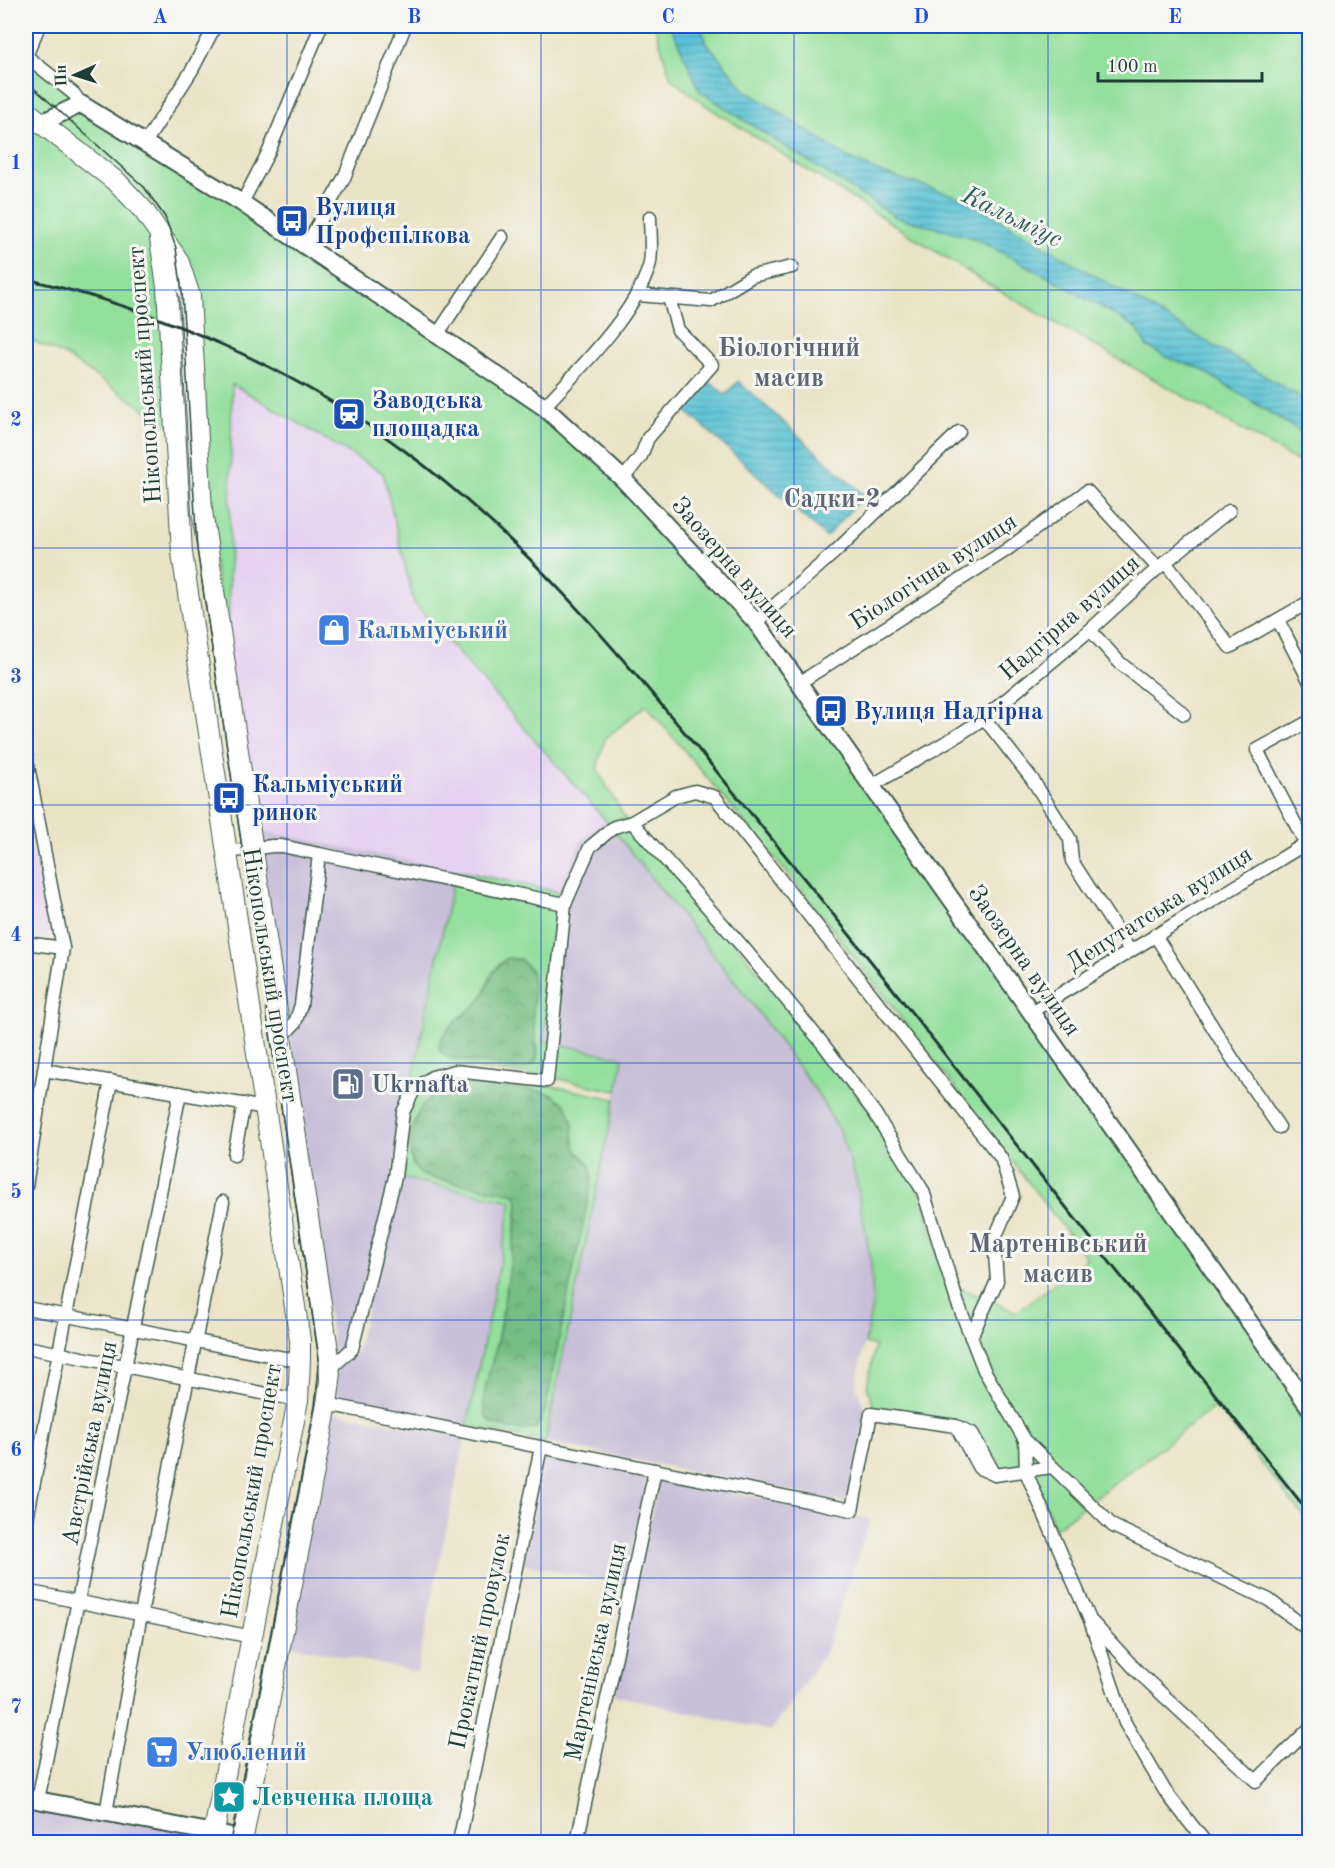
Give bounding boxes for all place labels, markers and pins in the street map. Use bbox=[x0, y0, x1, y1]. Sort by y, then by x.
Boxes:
place label: Вулиця Профспілкова bbox=[315, 197, 470, 249]
bus stop icon: Вулиця Профспілкова bbox=[274, 203, 310, 239]
place label: Заводська площадка bbox=[372, 390, 483, 442]
station icon: Заводська площадка bbox=[331, 396, 367, 432]
shop icon: Кальміуський bbox=[316, 612, 352, 648]
place label: Кальміуський bbox=[357, 620, 508, 644]
bus stop icon: Вулиця Надгірна bbox=[813, 693, 849, 729]
place label: Вулиця Надгірна bbox=[854, 701, 1043, 725]
place label: Кальміуський ринок bbox=[252, 774, 403, 826]
bus stop icon: Кальміуський ринок bbox=[211, 780, 247, 816]
fuel station icon: Ukrnafta bbox=[330, 1066, 366, 1102]
place label: Ukrnafta bbox=[371, 1074, 469, 1098]
supermarket icon: Улюблений bbox=[144, 1734, 180, 1770]
place label: Улюблений bbox=[185, 1742, 307, 1766]
place icon: Левченка площа bbox=[211, 1779, 247, 1815]
place label: Левченка площа bbox=[252, 1787, 433, 1811]

